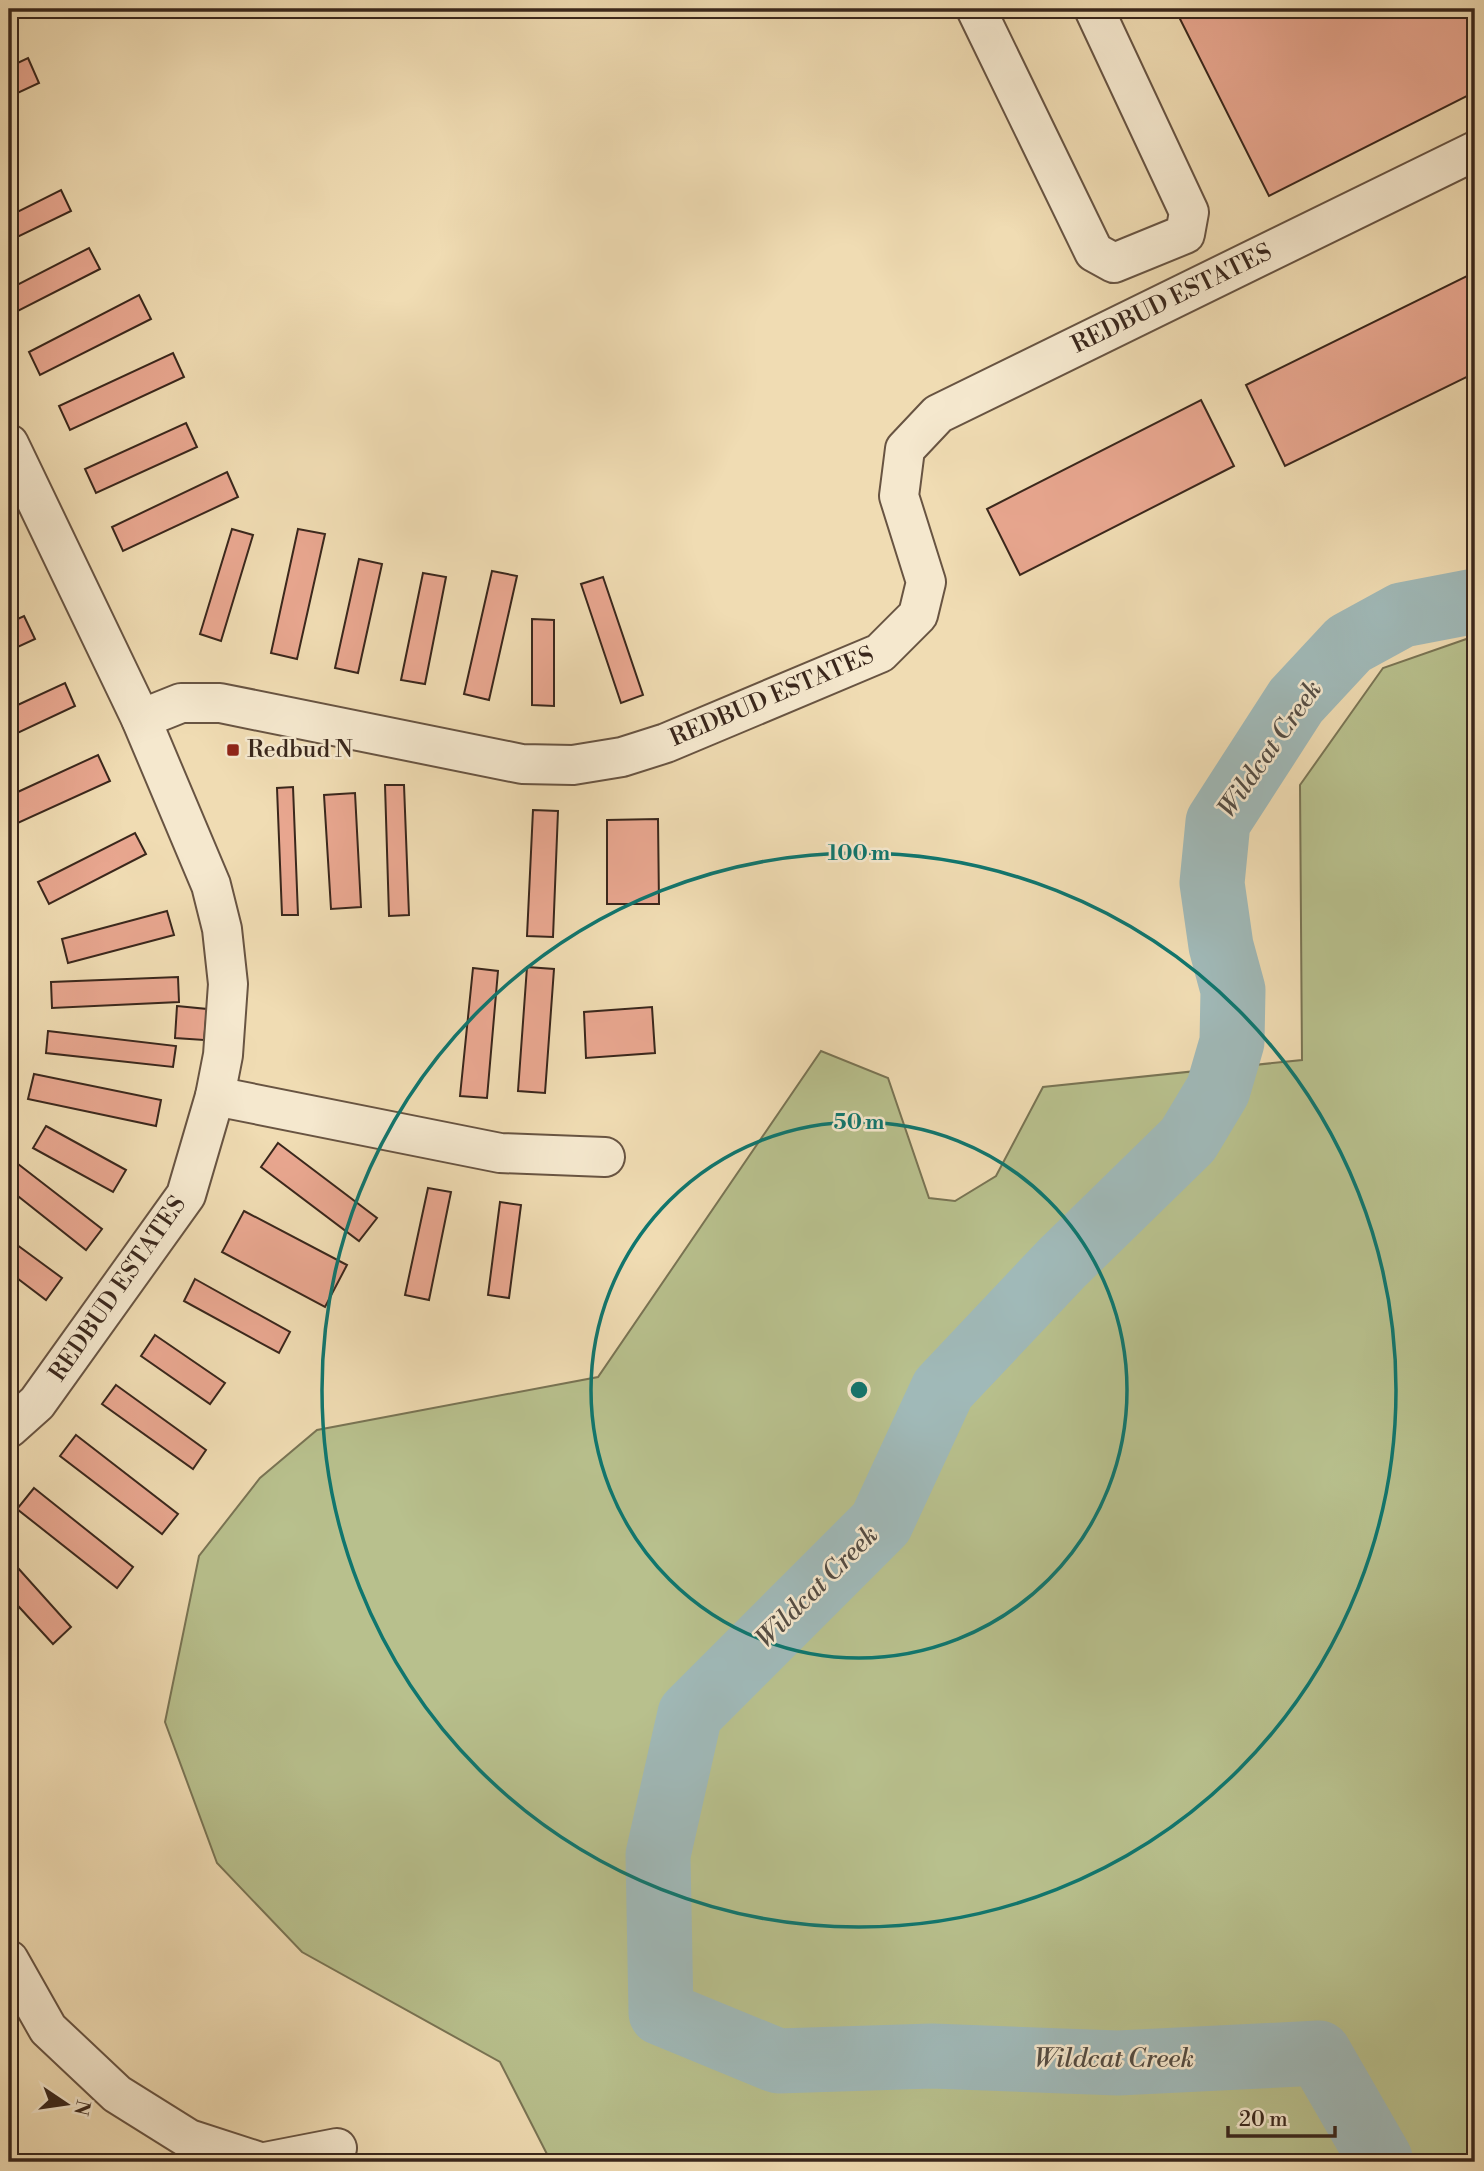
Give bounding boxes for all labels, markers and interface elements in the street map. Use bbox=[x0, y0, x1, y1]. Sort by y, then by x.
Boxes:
street label: REDBUD ESTATES bbox=[1067, 237, 1277, 361]
street label: REDBUD ESTATES bbox=[665, 640, 879, 754]
water label: Wildcat Creek bbox=[1211, 674, 1329, 824]
place label: Redbud N bbox=[247, 735, 353, 765]
marker: Redbud N bbox=[225, 742, 241, 758]
text: 100 m bbox=[828, 841, 890, 867]
text: 50 m bbox=[834, 1110, 884, 1136]
street label: REDBUD ESTATES bbox=[43, 1191, 193, 1387]
centre of rings bbox=[847, 1378, 871, 1402]
water label: Wildcat Creek bbox=[749, 1519, 885, 1655]
water label: Wildcat Creek bbox=[1034, 2043, 1194, 2075]
north arrow bbox=[32, 2070, 102, 2140]
scale bar bbox=[1228, 2094, 1335, 2138]
text: N bbox=[68, 2098, 95, 2118]
text: 20 m bbox=[1239, 2107, 1288, 2133]

